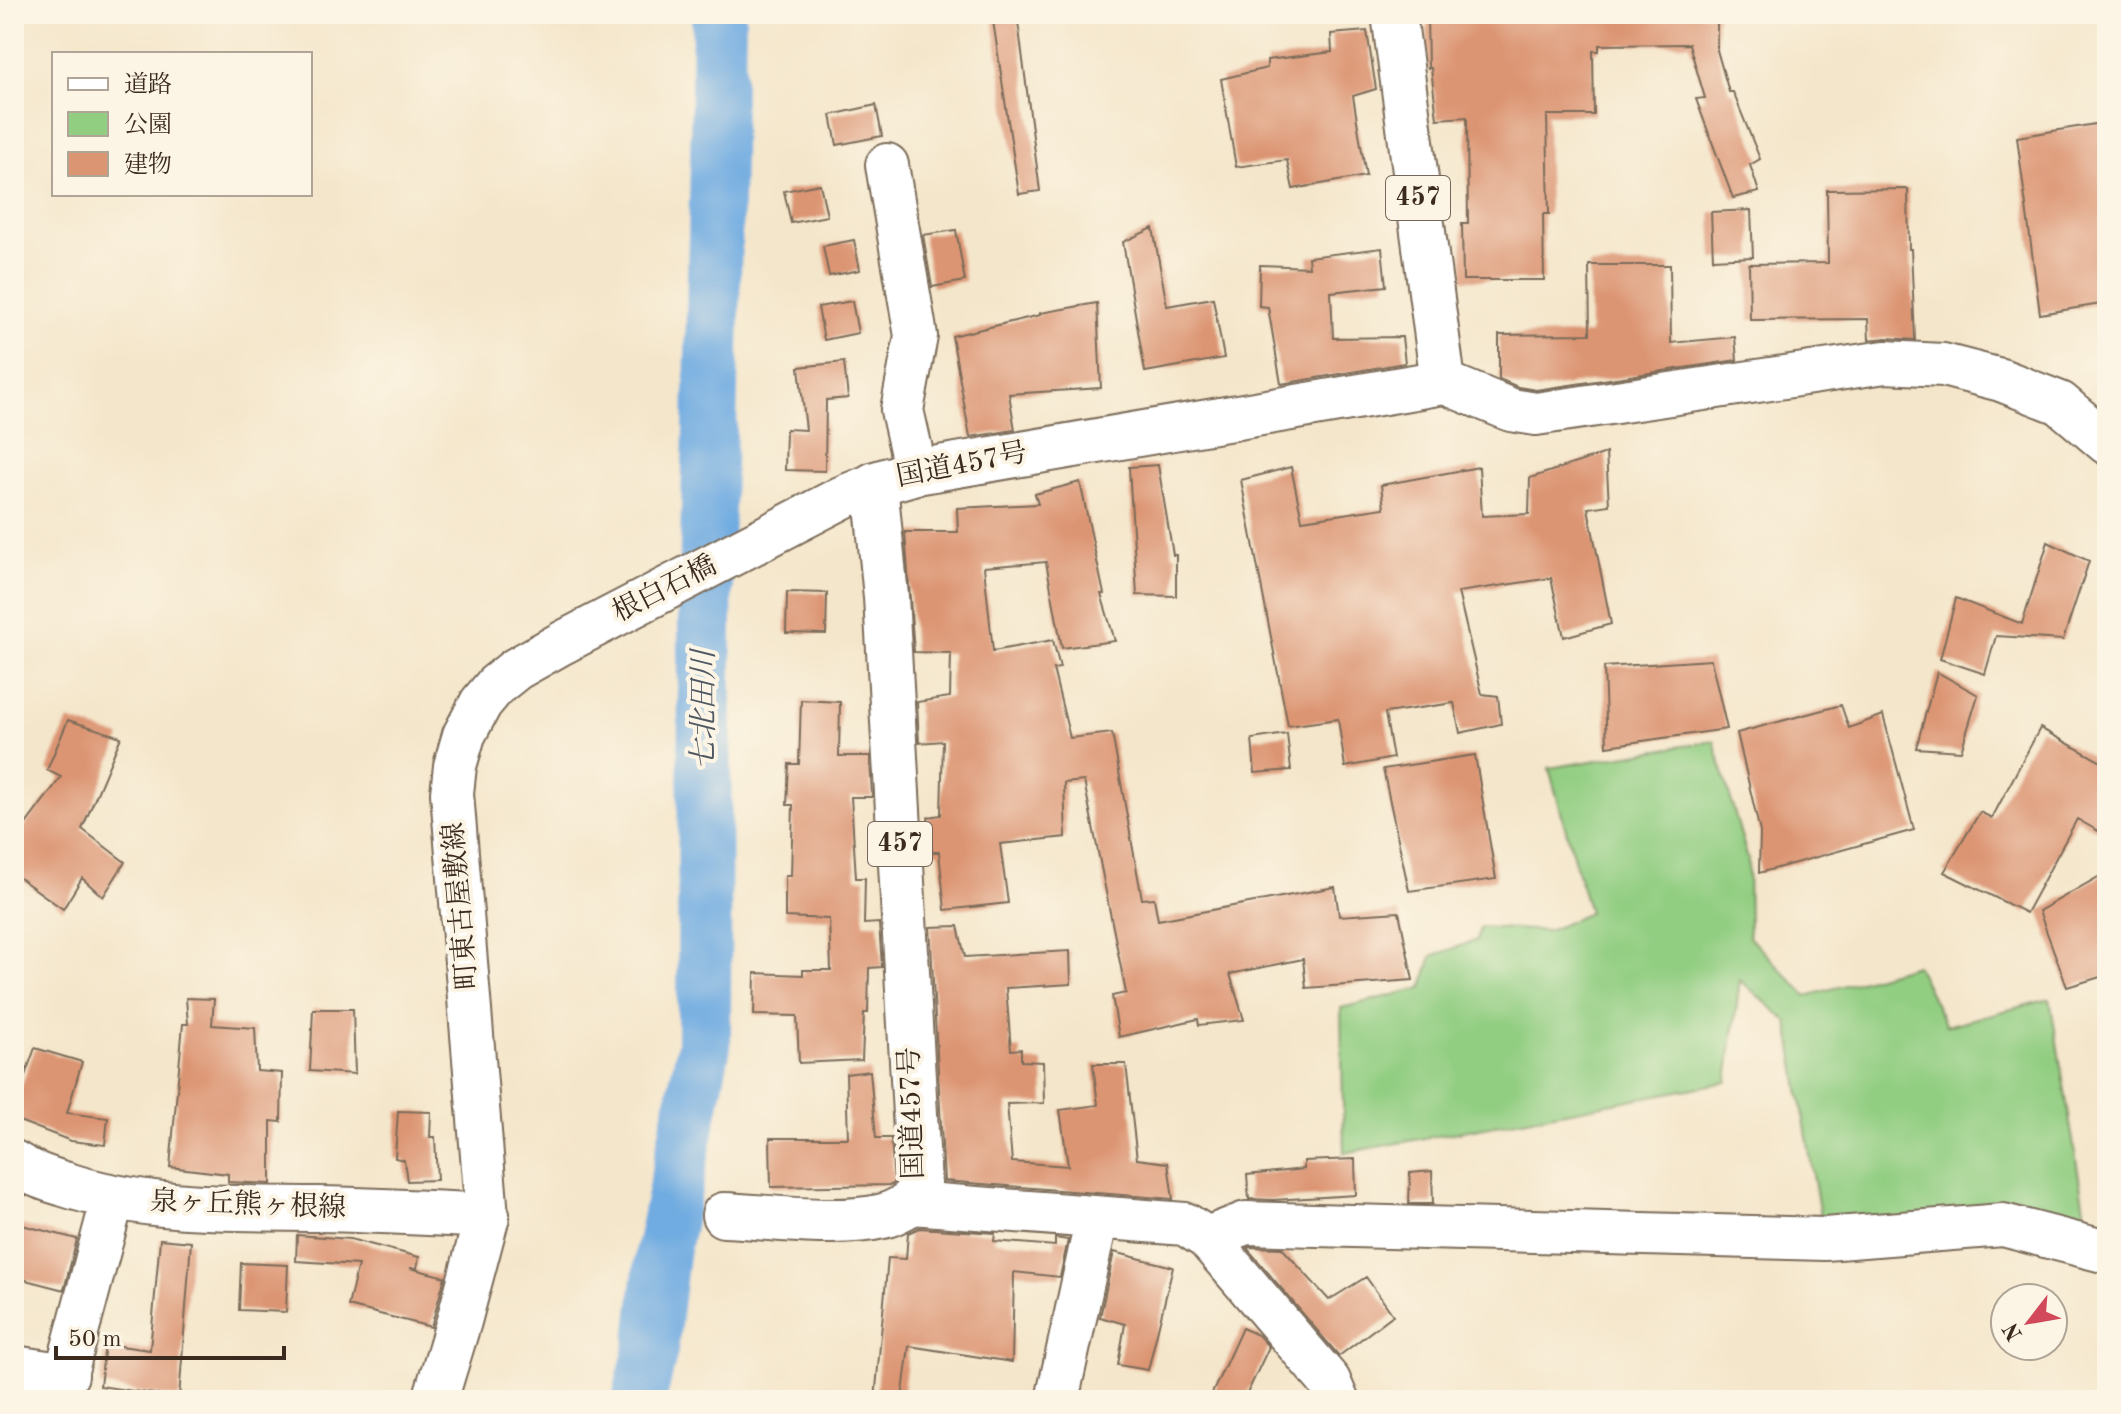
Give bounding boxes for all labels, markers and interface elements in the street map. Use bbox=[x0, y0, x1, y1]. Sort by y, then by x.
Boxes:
legend bbox=[52, 52, 312, 196]
text: 道路 bbox=[124, 71, 172, 98]
text: 公園 bbox=[124, 112, 172, 138]
text: 建物 bbox=[124, 151, 172, 178]
road number: 457 bbox=[1386, 176, 1450, 220]
street label: 国道457号 bbox=[894, 437, 1030, 492]
street label: 根白石橋 bbox=[607, 549, 721, 628]
water label: 七北田川 bbox=[688, 647, 720, 770]
street label: 町東古屋敷線 bbox=[438, 821, 483, 991]
road number: 457 bbox=[868, 822, 932, 866]
street label: 国道457号 bbox=[894, 1046, 929, 1180]
street label: 泉ヶ丘熊ヶ根線 bbox=[150, 1186, 347, 1223]
north arrow bbox=[1989, 1282, 2069, 1362]
scale bar bbox=[56, 1310, 284, 1360]
text: N bbox=[2000, 1318, 2027, 1344]
text: 50 m bbox=[68, 1328, 122, 1352]

